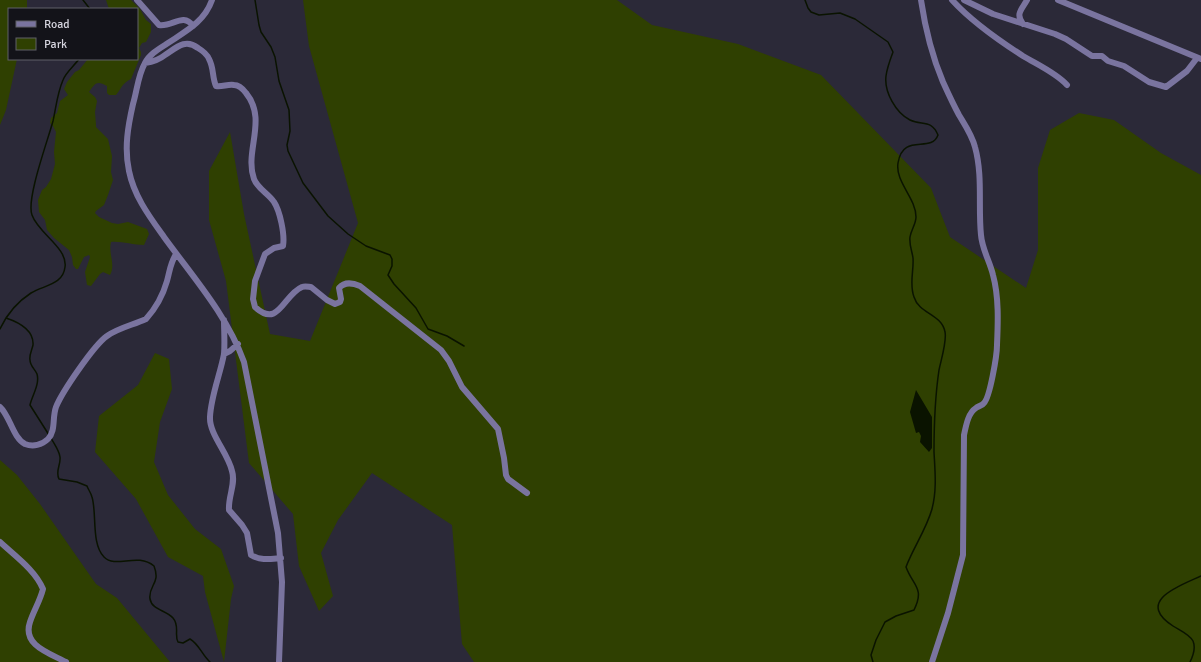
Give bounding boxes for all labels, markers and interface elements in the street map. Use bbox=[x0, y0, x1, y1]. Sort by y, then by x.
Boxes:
legend bbox=[8, 8, 138, 60]
text: Road bbox=[44, 17, 70, 32]
text: Park bbox=[44, 37, 67, 52]

